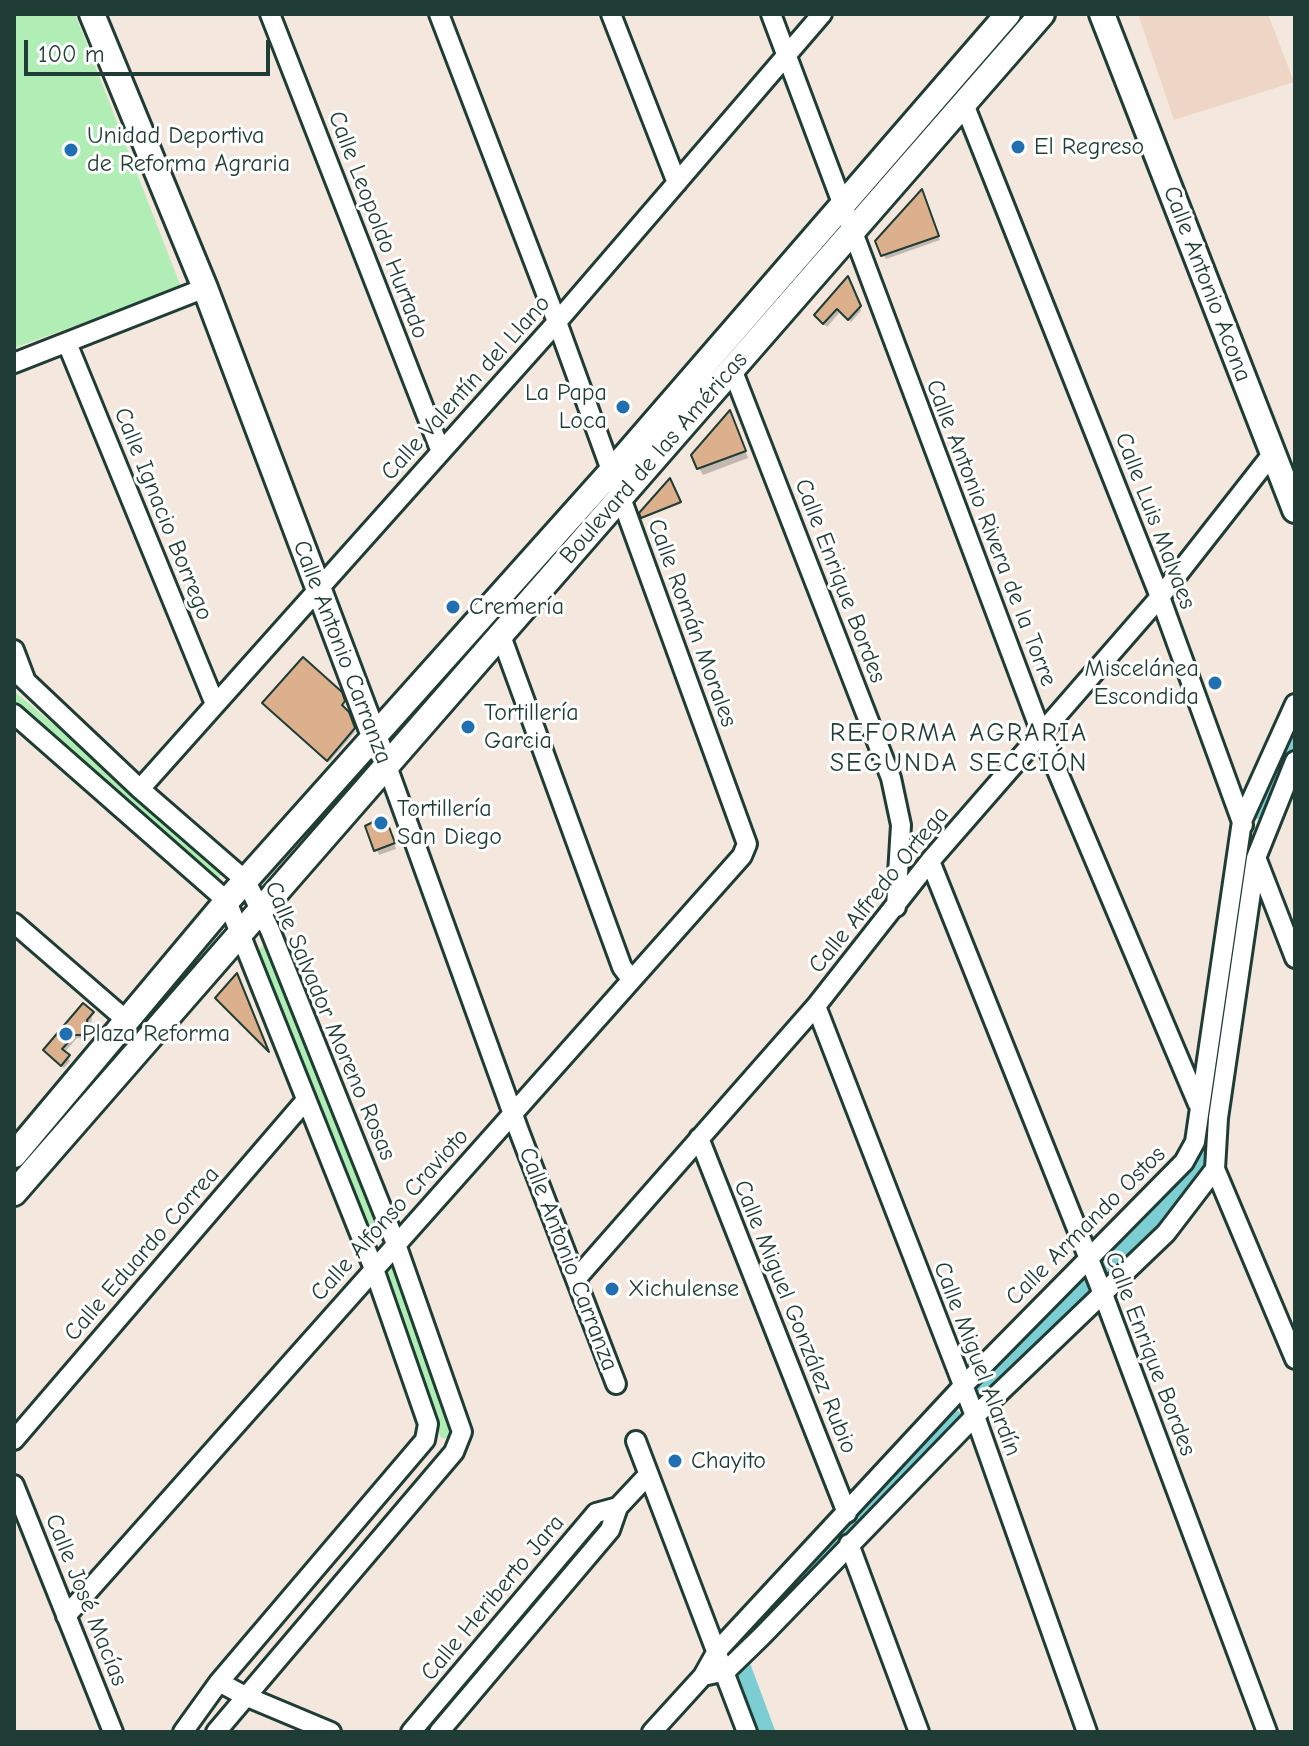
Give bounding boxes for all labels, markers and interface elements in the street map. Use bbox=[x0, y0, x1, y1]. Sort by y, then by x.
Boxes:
scale bar bbox=[28, 24, 274, 74]
text: 100 m bbox=[38, 40, 105, 68]
street label: Calle Leopoldo Hurtado bbox=[321, 107, 435, 343]
place label: Unidad Deportiva de Reforma Agraria bbox=[87, 122, 290, 178]
place label: El Regreso bbox=[1034, 133, 1144, 161]
marker: El Regreso bbox=[1009, 138, 1027, 156]
marker: Unidad Deportiva de Reforma Agraria bbox=[62, 141, 80, 159]
street label: Calle Antonio Acona bbox=[1156, 182, 1258, 386]
street label: Calle Valentín del Llano bbox=[375, 289, 557, 487]
street label: Boulevard de las Américas bbox=[554, 346, 754, 570]
street label: Calle Antonio Rivera de la Torre bbox=[919, 376, 1063, 690]
place label: La Papa Loca bbox=[525, 379, 607, 435]
marker: La Papa Loca bbox=[614, 398, 632, 416]
street label: Calle Ignacio Borrego bbox=[107, 403, 219, 625]
street label: Calle Luis Malvaes bbox=[1108, 429, 1202, 613]
street label: Calle Enrique Bordes bbox=[788, 475, 892, 687]
street label: Calle Román Morales bbox=[641, 515, 743, 731]
street label: Calle Antonio Carranza bbox=[286, 536, 398, 768]
place label: Cremería bbox=[469, 593, 564, 621]
marker: Cremería bbox=[444, 598, 462, 616]
place label: Miscelánea Escondida bbox=[1085, 655, 1199, 711]
marker: Miscelánea Escondida bbox=[1206, 674, 1224, 692]
place label: Tortillería Garcia bbox=[484, 699, 579, 755]
marker: Tortillería Garcia bbox=[459, 718, 477, 736]
district label: REFORMA AGRARIA SEGUNDA SECCIÓN bbox=[830, 718, 1088, 780]
place label: Tortillería San Diego bbox=[397, 795, 502, 851]
street label: Calle Alfredo Ortega bbox=[803, 801, 955, 979]
marker: Tortillería San Diego bbox=[372, 814, 390, 832]
street label: Calle Salvador Moreno Rosas bbox=[258, 877, 402, 1165]
place label: Plaza Reforma bbox=[82, 1020, 230, 1048]
marker: Plaza Reforma bbox=[57, 1025, 75, 1043]
street label: Calle Alfonso Cravioto bbox=[305, 1123, 475, 1307]
street label: Calle Armando Ostos bbox=[1000, 1140, 1172, 1312]
street label: Calle Antonio Carranza bbox=[512, 1143, 624, 1375]
street label: Calle Eduardo Correa bbox=[58, 1161, 226, 1347]
street label: Calle Miguel González Rubio bbox=[727, 1176, 863, 1458]
street label: Calle Enrique Bordes bbox=[1098, 1248, 1202, 1460]
street label: Calle Miguel Alardín bbox=[927, 1258, 1027, 1460]
place label: Xichulense bbox=[628, 1275, 739, 1303]
marker: Xichulense bbox=[603, 1280, 621, 1298]
place label: Chayito bbox=[691, 1447, 766, 1475]
marker: Chayito bbox=[666, 1452, 684, 1470]
street label: Calle Heriberto Jara bbox=[415, 1509, 571, 1687]
street label: Calle José Macías bbox=[38, 1510, 134, 1690]

